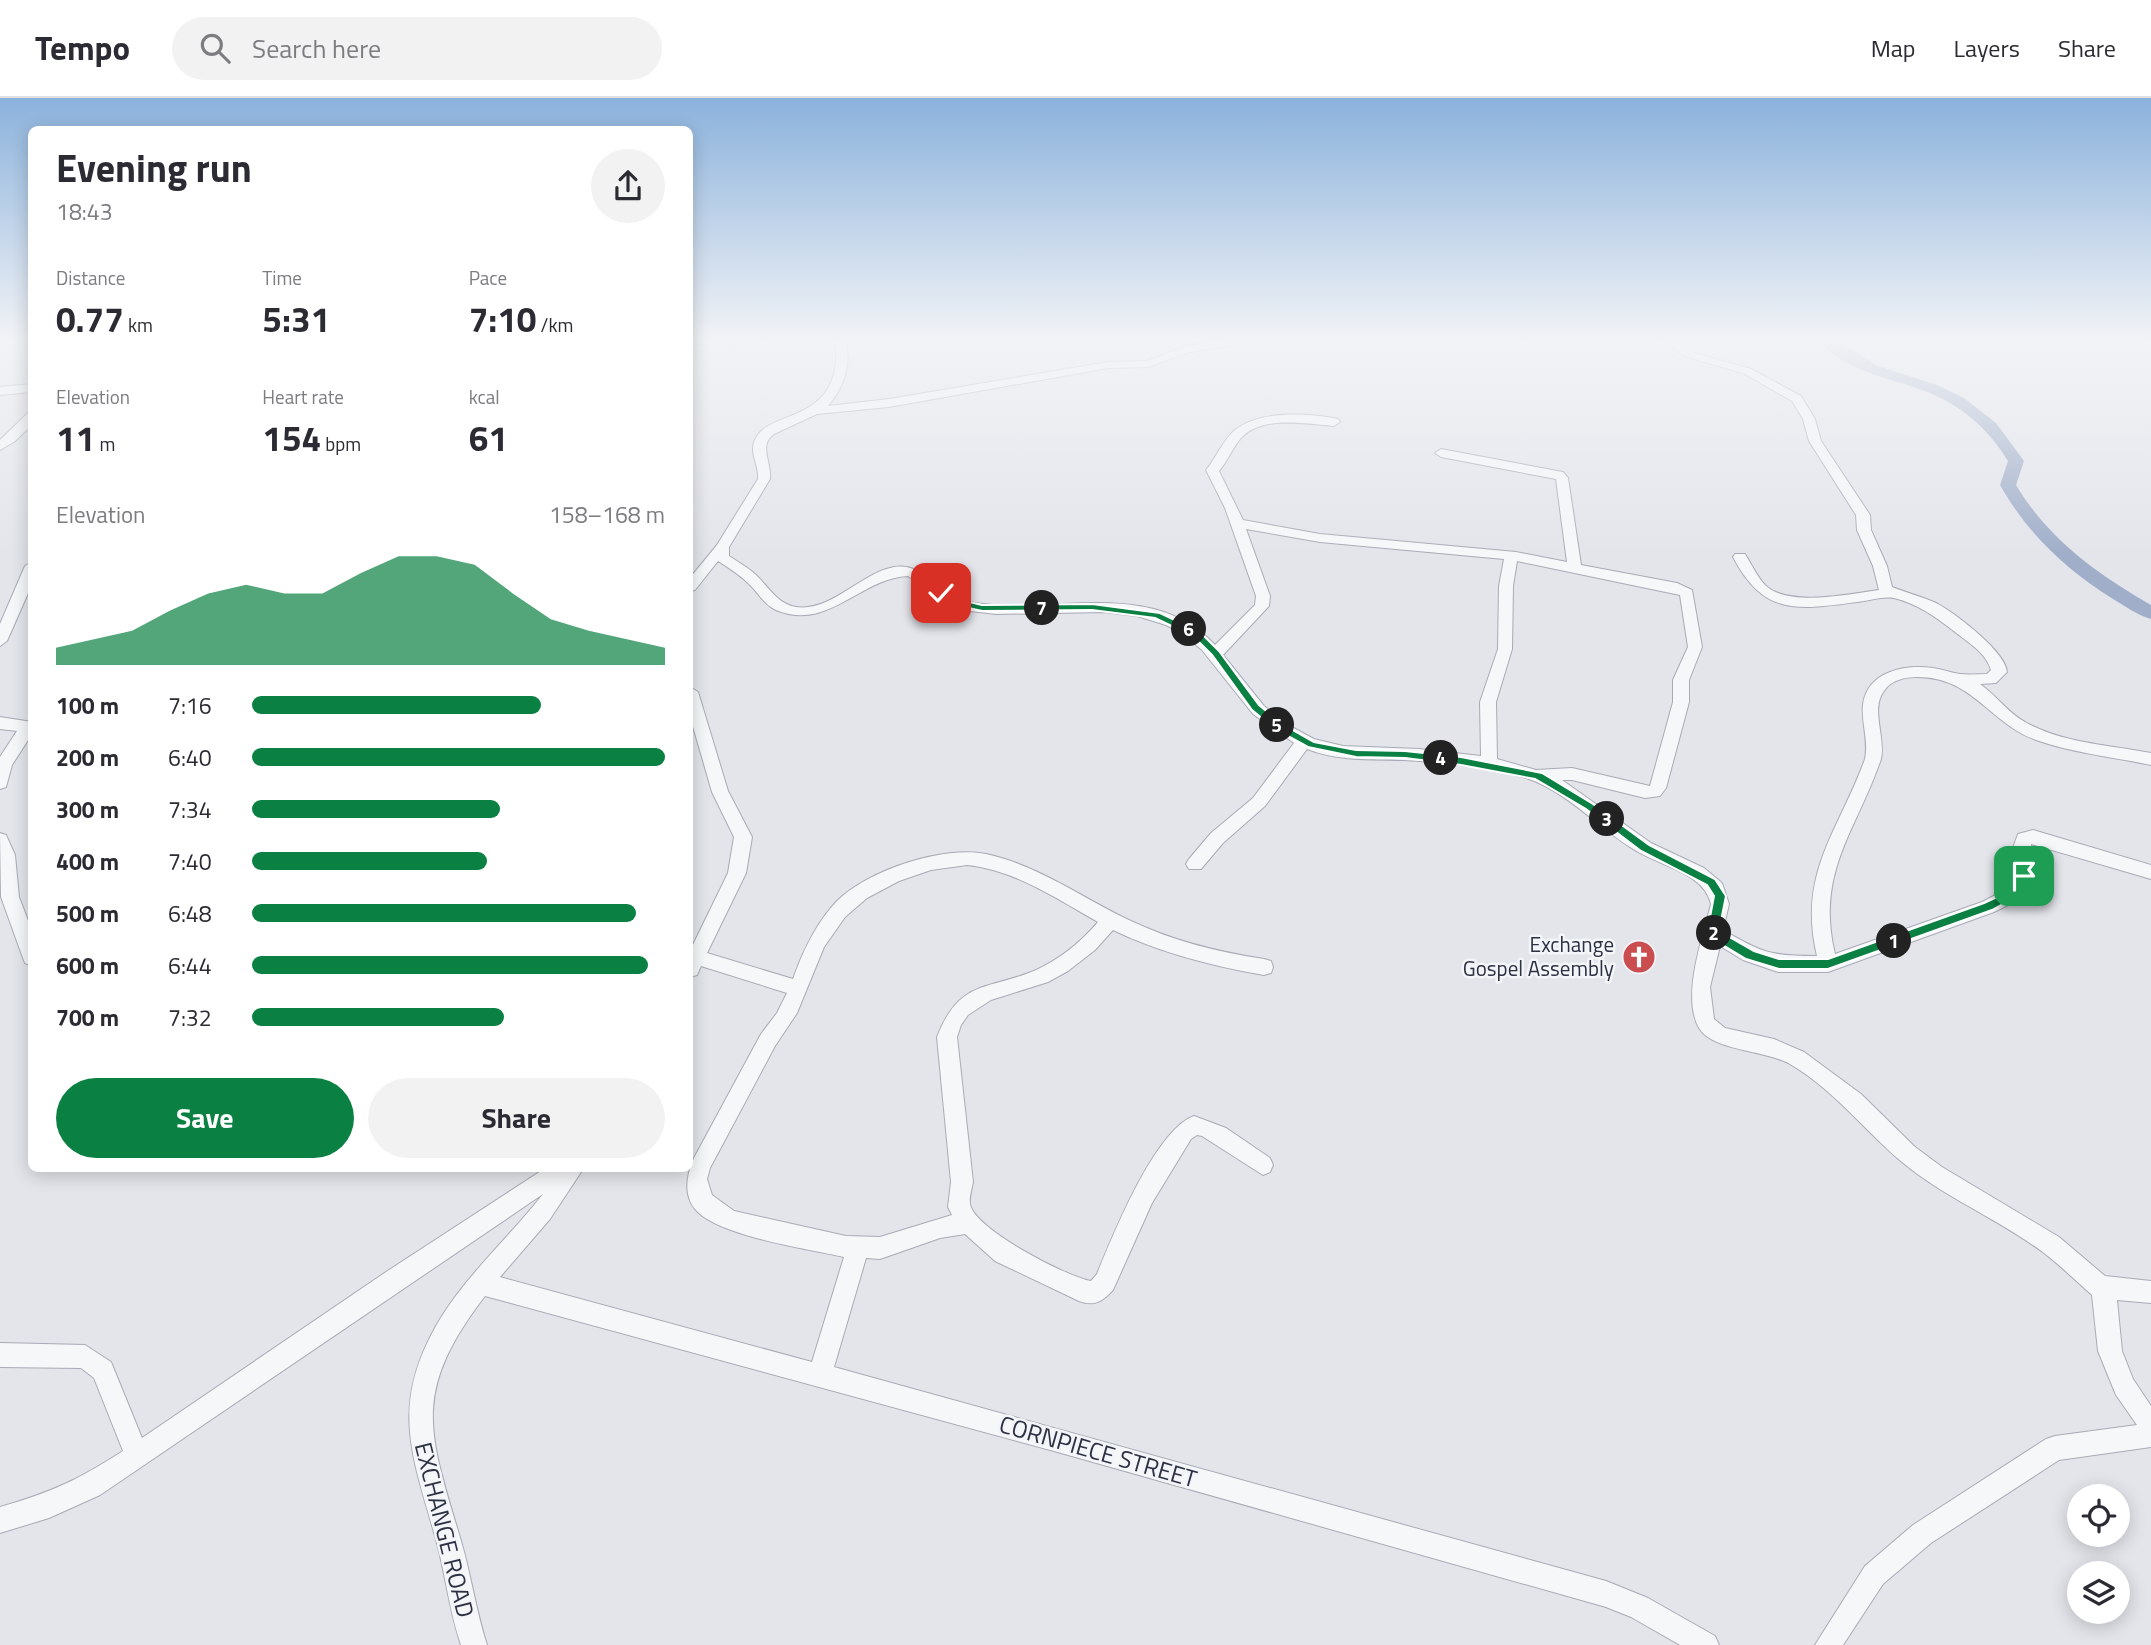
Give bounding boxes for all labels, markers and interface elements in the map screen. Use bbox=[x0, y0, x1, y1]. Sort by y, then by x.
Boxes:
search box bbox=[172, 17, 662, 80]
text: Tempo bbox=[35, 23, 130, 73]
icon: search bbox=[196, 29, 234, 67]
text: Search here bbox=[252, 29, 381, 68]
text: Map bbox=[1871, 30, 1916, 66]
text: Layers bbox=[1954, 30, 2020, 66]
text: Share bbox=[2058, 30, 2116, 66]
text: Evening run bbox=[56, 139, 252, 197]
button: share bbox=[591, 149, 665, 223]
text: 18:43 bbox=[56, 194, 113, 229]
text: Distance bbox=[56, 263, 125, 292]
text: Time bbox=[262, 263, 302, 292]
text: Pace bbox=[469, 263, 507, 292]
text: 0.77 bbox=[56, 292, 124, 346]
text: 5:31 bbox=[262, 292, 330, 346]
text: 7:10 bbox=[469, 292, 536, 346]
text: km bbox=[124, 310, 153, 339]
text: /km bbox=[536, 310, 573, 339]
text: Elevation bbox=[56, 382, 130, 411]
text: Heart rate bbox=[262, 382, 344, 411]
text: kcal bbox=[469, 382, 500, 411]
text: 11 bbox=[56, 411, 95, 465]
text: 154 bbox=[262, 411, 321, 465]
text: 61 bbox=[469, 411, 508, 465]
text: m bbox=[95, 429, 115, 458]
text: bpm bbox=[321, 429, 361, 458]
text: Elevation bbox=[56, 497, 145, 532]
text: 158–168 m bbox=[549, 497, 665, 532]
pin bbox=[911, 563, 971, 623]
icon: check bbox=[922, 574, 960, 612]
pin: 7 bbox=[1024, 590, 1060, 626]
text: 7 bbox=[1036, 593, 1047, 622]
pin: 6 bbox=[1172, 612, 1206, 646]
text: 6 bbox=[1183, 614, 1194, 643]
text: 100 m bbox=[56, 688, 119, 723]
text: 7:16 bbox=[168, 688, 212, 723]
pin: 5 bbox=[1260, 708, 1294, 742]
text: 5 bbox=[1271, 710, 1282, 739]
text: 200 m bbox=[56, 740, 119, 775]
text: 6:40 bbox=[168, 740, 212, 775]
pin: 4 bbox=[1424, 740, 1458, 776]
text: 4 bbox=[1435, 743, 1446, 772]
text: 300 m bbox=[56, 792, 119, 827]
text: 7:34 bbox=[168, 792, 212, 827]
pin: 3 bbox=[1590, 802, 1624, 836]
text: 3 bbox=[1601, 804, 1612, 833]
text: 400 m bbox=[56, 844, 119, 879]
text: 7:40 bbox=[168, 844, 212, 879]
pin bbox=[1994, 846, 2054, 906]
icon: arrive bbox=[2005, 857, 2043, 895]
text: 500 m bbox=[56, 896, 119, 931]
text: 6:48 bbox=[168, 896, 212, 931]
pin: 2 bbox=[1696, 916, 1732, 950]
text: 2 bbox=[1708, 918, 1719, 947]
pin: 1 bbox=[1876, 924, 1912, 958]
text: 1 bbox=[1888, 926, 1899, 955]
place label: Exchange Gospel Assembly bbox=[1463, 928, 1614, 984]
church icon: Exchange Gospel Assembly bbox=[1620, 938, 1658, 976]
text: 600 m bbox=[56, 948, 119, 983]
text: 6:44 bbox=[168, 948, 212, 983]
text: 700 m bbox=[56, 1000, 119, 1035]
text: 7:32 bbox=[168, 1000, 212, 1035]
button: Save bbox=[56, 1078, 354, 1158]
button: Share bbox=[368, 1078, 665, 1158]
street label: CORNPIECE STREET bbox=[995, 1406, 1202, 1497]
street label: EXCHANGE ROAD bbox=[406, 1438, 484, 1621]
map controls bbox=[2067, 1484, 2130, 1624]
button: locate bbox=[2067, 1484, 2130, 1547]
button: layers bbox=[2067, 1561, 2130, 1624]

